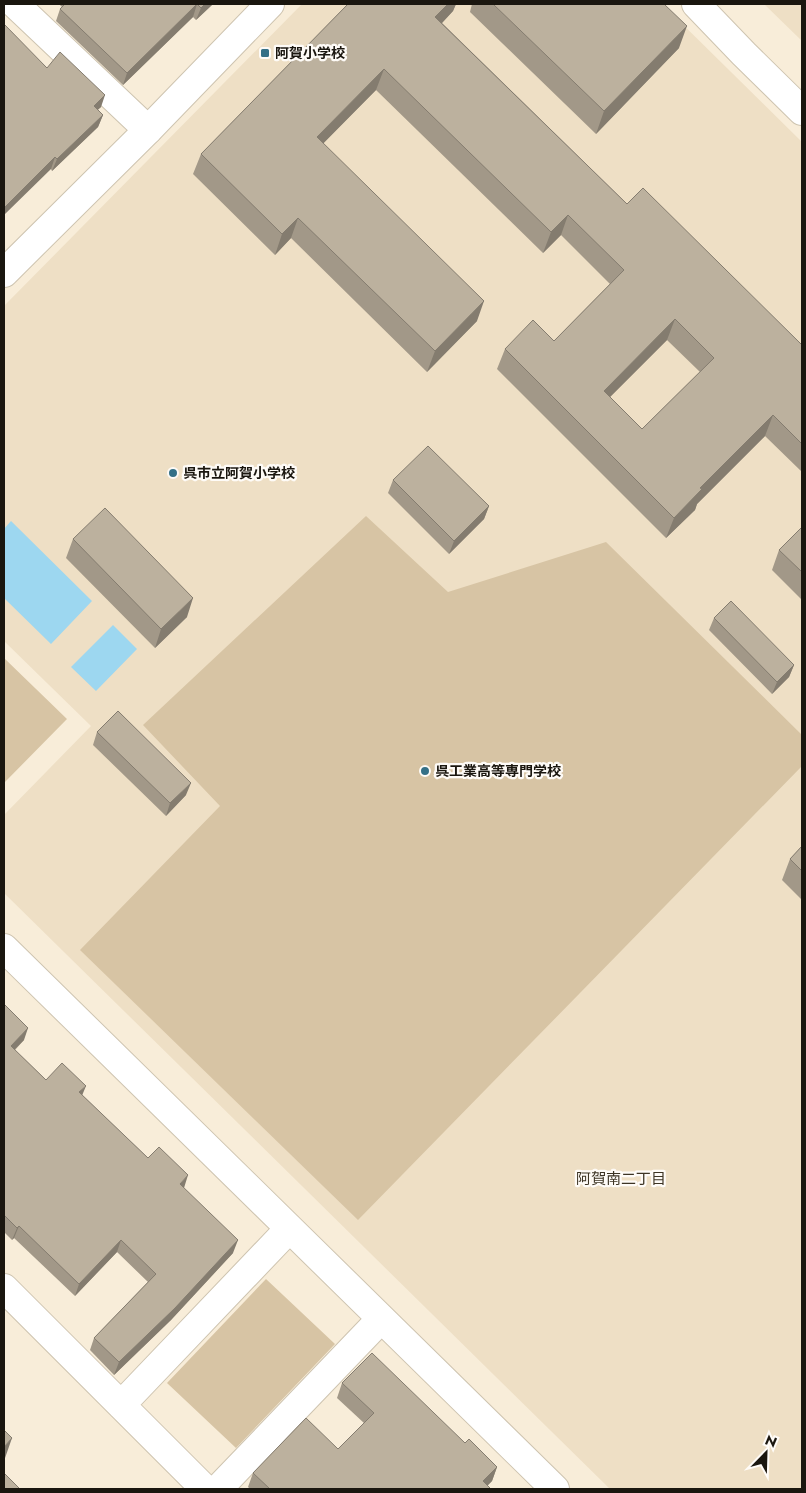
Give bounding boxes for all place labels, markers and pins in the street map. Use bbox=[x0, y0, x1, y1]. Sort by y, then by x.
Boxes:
place label: 阿賀小学校 bbox=[275, 43, 345, 63]
marker: 阿賀小学校 bbox=[259, 47, 271, 59]
place label: 呉市立阿賀小学校 bbox=[183, 463, 295, 483]
marker: 呉市立阿賀小学校 bbox=[167, 467, 179, 479]
place label: 呉工業高等専門学校 bbox=[435, 761, 561, 781]
marker: 呉工業高等専門学校 bbox=[419, 765, 431, 777]

